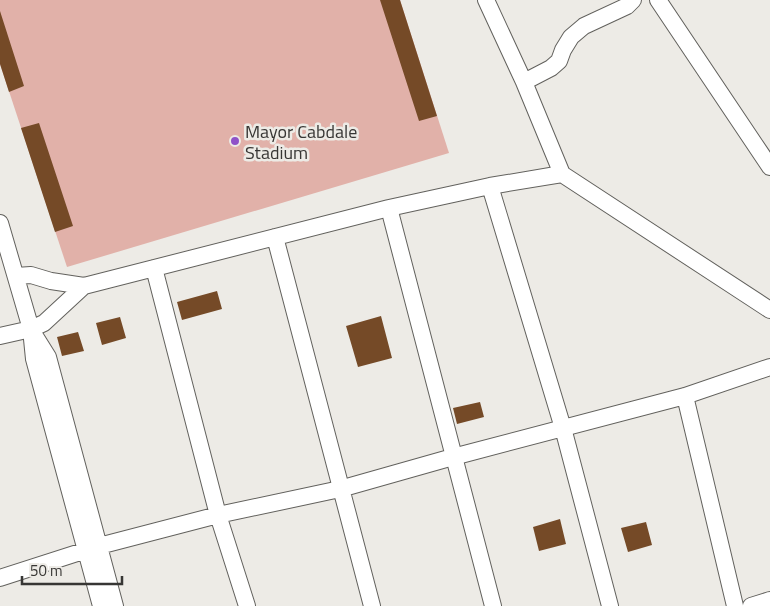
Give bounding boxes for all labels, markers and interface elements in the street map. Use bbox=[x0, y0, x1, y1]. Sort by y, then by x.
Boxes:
place label: Mayor Cabdale Stadium bbox=[245, 118, 357, 166]
marker: Mayor Cabdale Stadium bbox=[229, 135, 241, 147]
scale bar bbox=[22, 554, 122, 586]
text: 50 m bbox=[30, 559, 63, 582]

